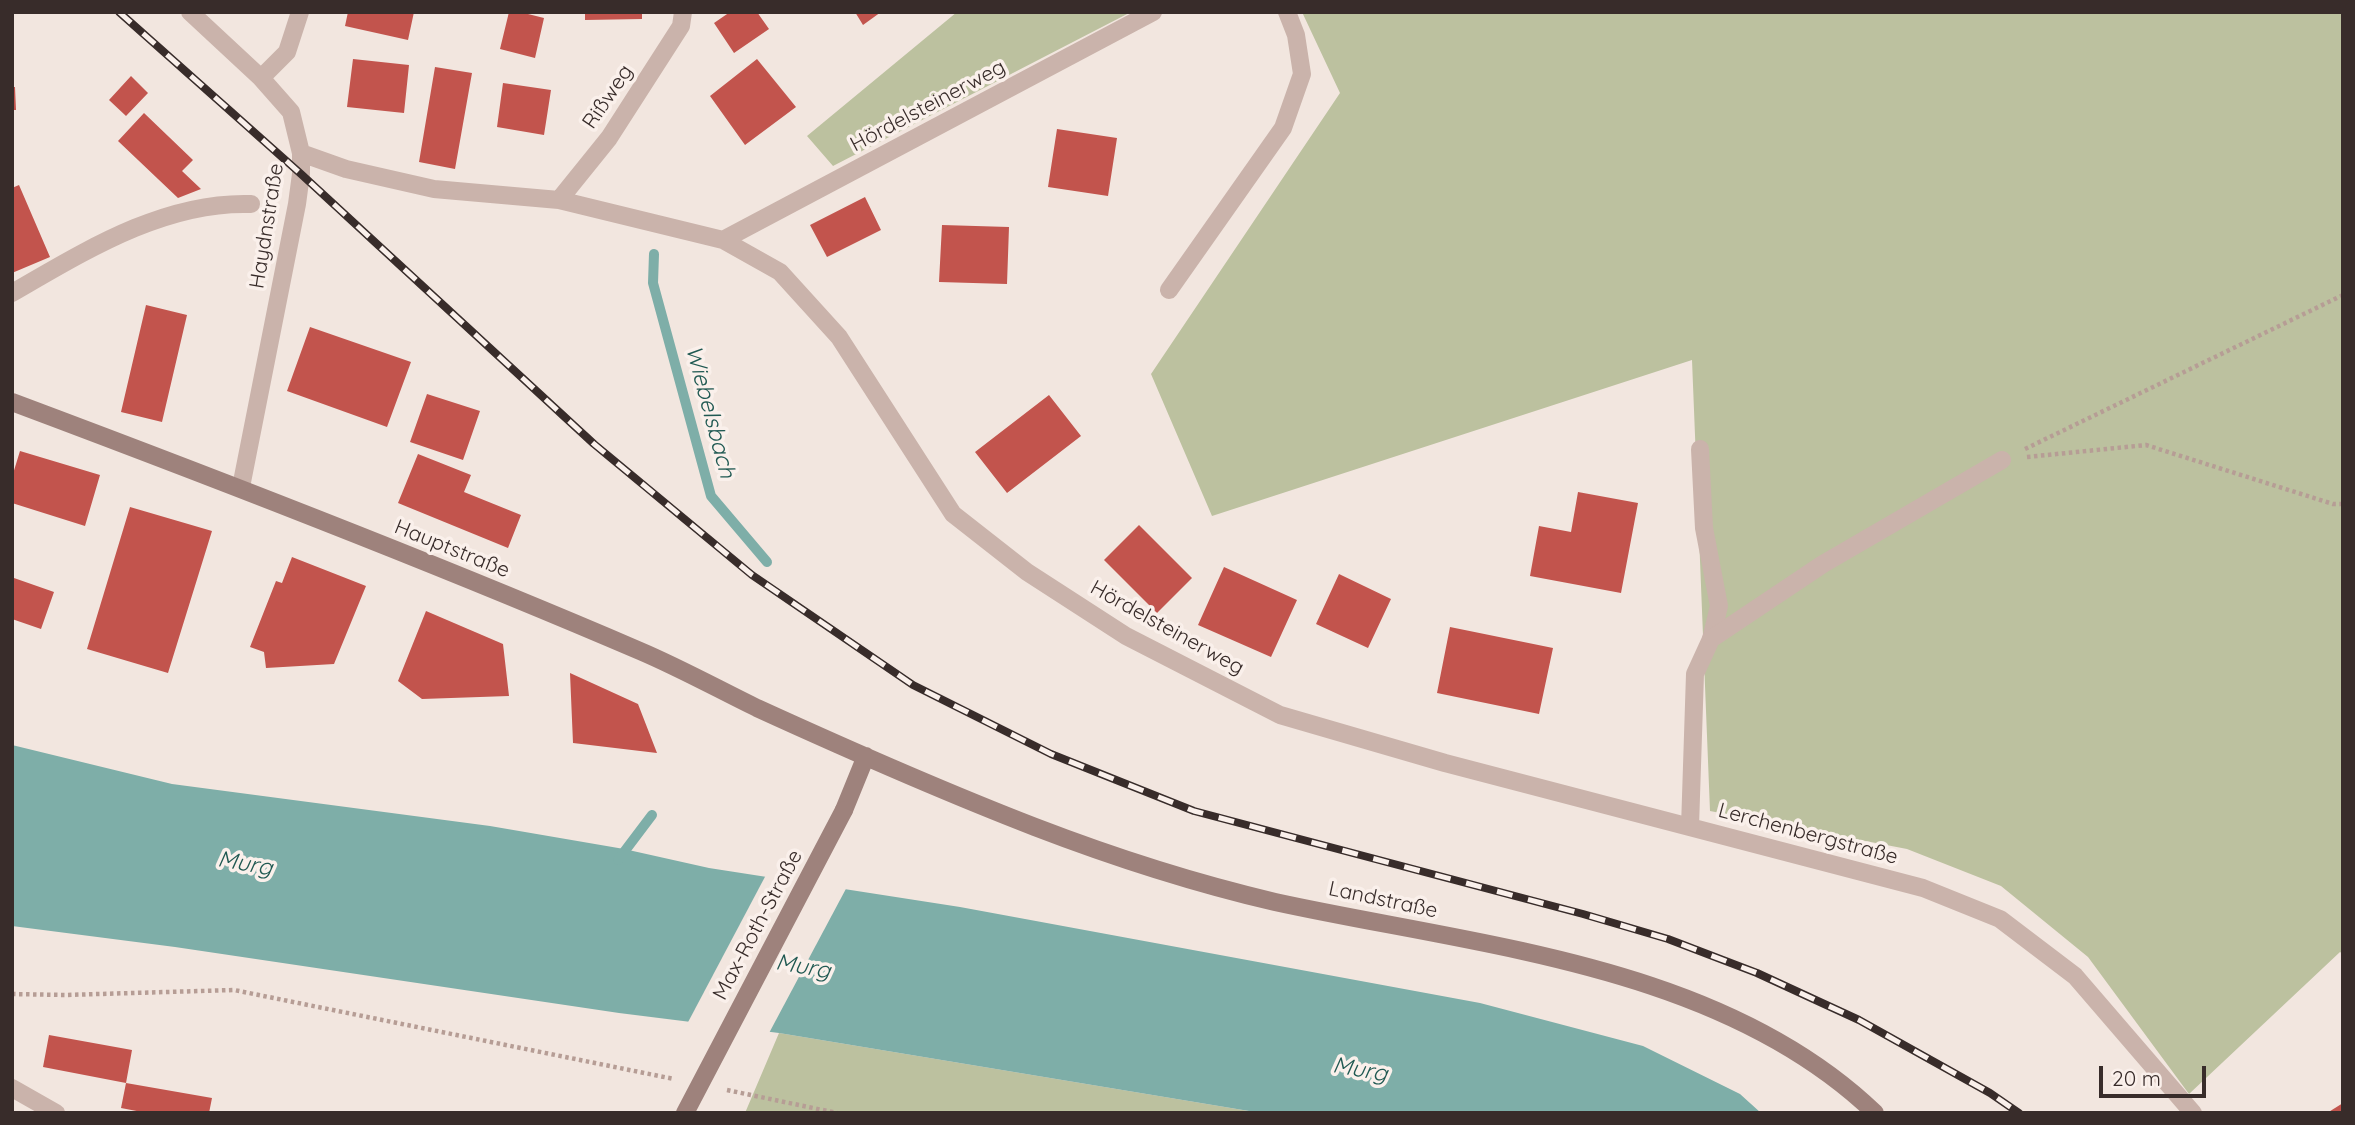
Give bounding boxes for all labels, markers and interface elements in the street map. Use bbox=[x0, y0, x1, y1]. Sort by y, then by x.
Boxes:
street label: Hördelsteinerweg bbox=[846, 55, 1010, 157]
street label: Rißweg bbox=[577, 60, 639, 134]
street label: Haydnstraße bbox=[245, 161, 289, 291]
water label: Wiebelsbach bbox=[679, 343, 741, 481]
street label: Hauptstraße bbox=[391, 514, 513, 584]
street label: Hördelsteinerweg bbox=[1086, 575, 1248, 681]
street label: Lerchenbergstraße bbox=[1715, 798, 1901, 870]
water label: Murg bbox=[216, 846, 274, 882]
street label: Max-Roth-Straße bbox=[708, 846, 808, 1004]
street label: Landstraße bbox=[1326, 876, 1440, 924]
water label: Murg bbox=[774, 949, 832, 985]
water label: Murg bbox=[1331, 1052, 1389, 1088]
scale bar bbox=[2103, 1052, 2210, 1096]
text: 20 m bbox=[2112, 1065, 2161, 1091]

